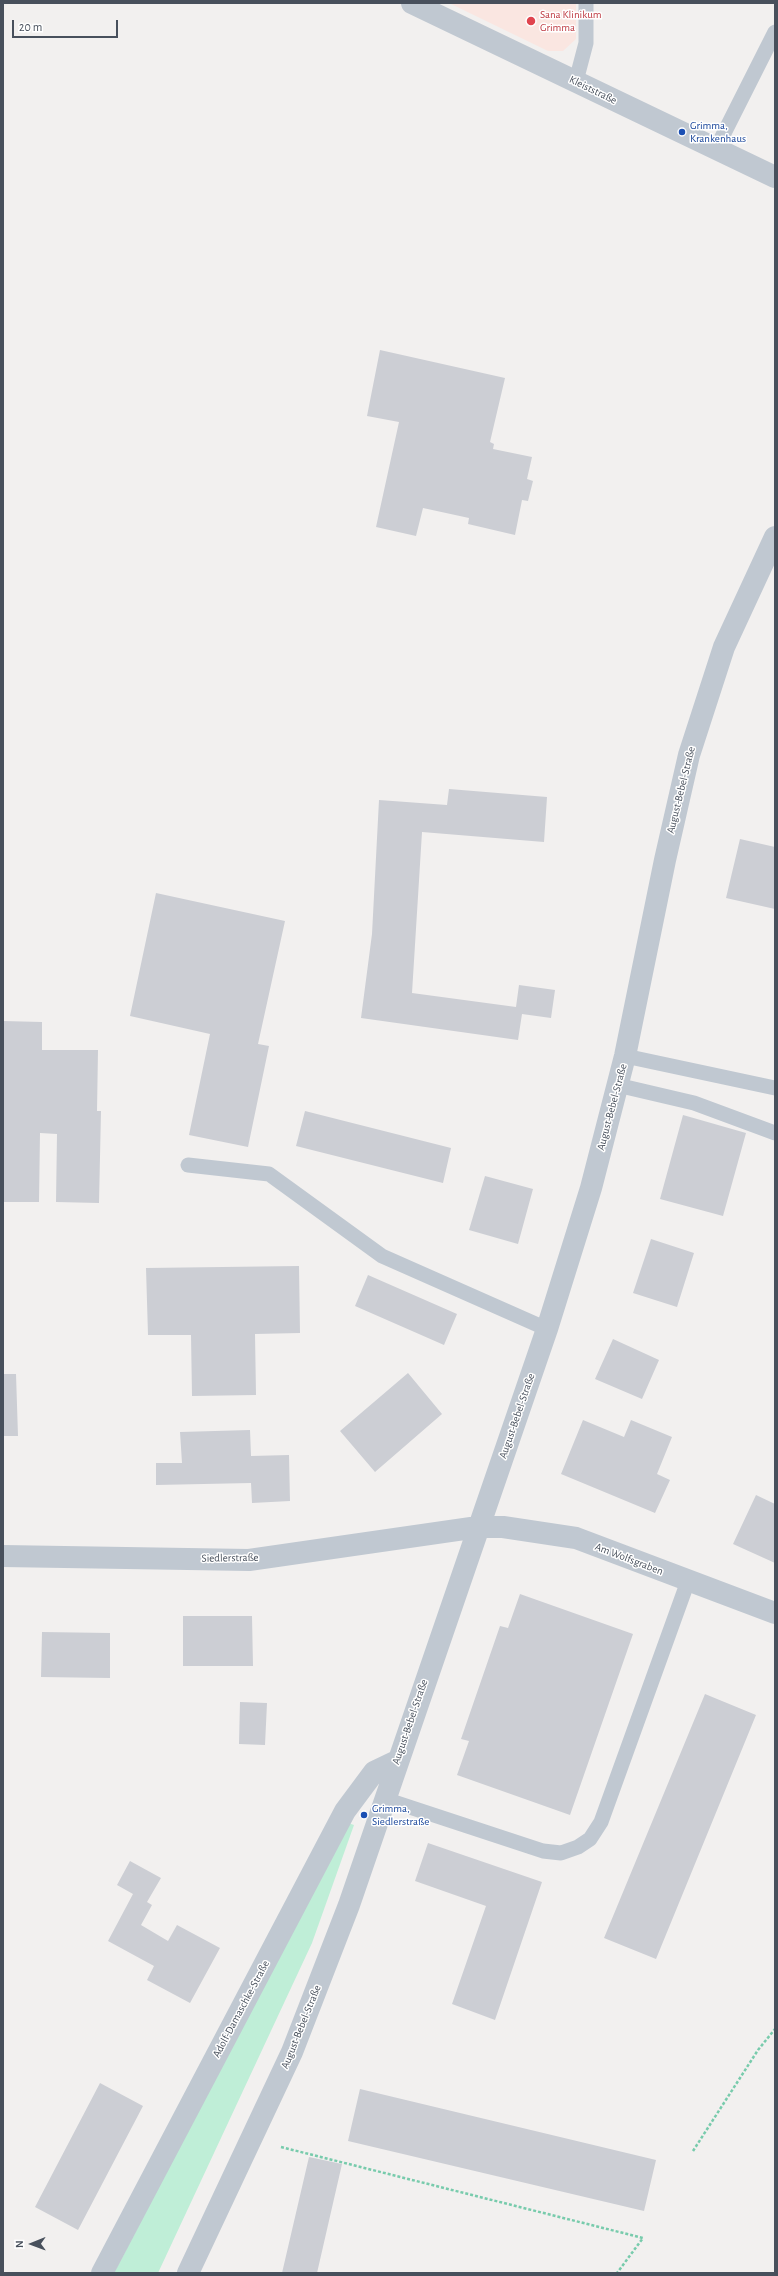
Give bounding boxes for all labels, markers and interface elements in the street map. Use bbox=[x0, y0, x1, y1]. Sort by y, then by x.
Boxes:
place label: Sana Klinikum Grimma bbox=[540, 8, 602, 34]
scale bar bbox=[14, 12, 120, 38]
marker: Sana Klinikum Grimma bbox=[525, 15, 537, 27]
text: 20 m bbox=[19, 21, 42, 33]
street label: Kleiststraße bbox=[567, 73, 619, 107]
place label: Grimma, Krankenhaus bbox=[690, 119, 746, 145]
marker: Grimma, Krankenhaus bbox=[677, 127, 687, 137]
street label: August-Bebel-Straße bbox=[664, 745, 698, 835]
street label: August-Bebel-Straße bbox=[594, 1062, 630, 1152]
street label: August-Bebel-Straße bbox=[496, 1372, 538, 1460]
street label: Am Wolfsgraben bbox=[593, 1540, 665, 1578]
street label: Siedlerstraße bbox=[201, 1551, 259, 1565]
street label: August-Bebel-Straße bbox=[389, 1678, 431, 1766]
place label: Grimma, Siedlerstraße bbox=[372, 1802, 429, 1828]
marker: Grimma, Siedlerstraße bbox=[359, 1810, 369, 1820]
street label: Adolf-Damaschke-Straße bbox=[210, 1958, 272, 2060]
street label: August-Bebel-Straße bbox=[278, 1983, 324, 2071]
north arrow bbox=[12, 2224, 52, 2264]
text: N bbox=[14, 2240, 25, 2248]

